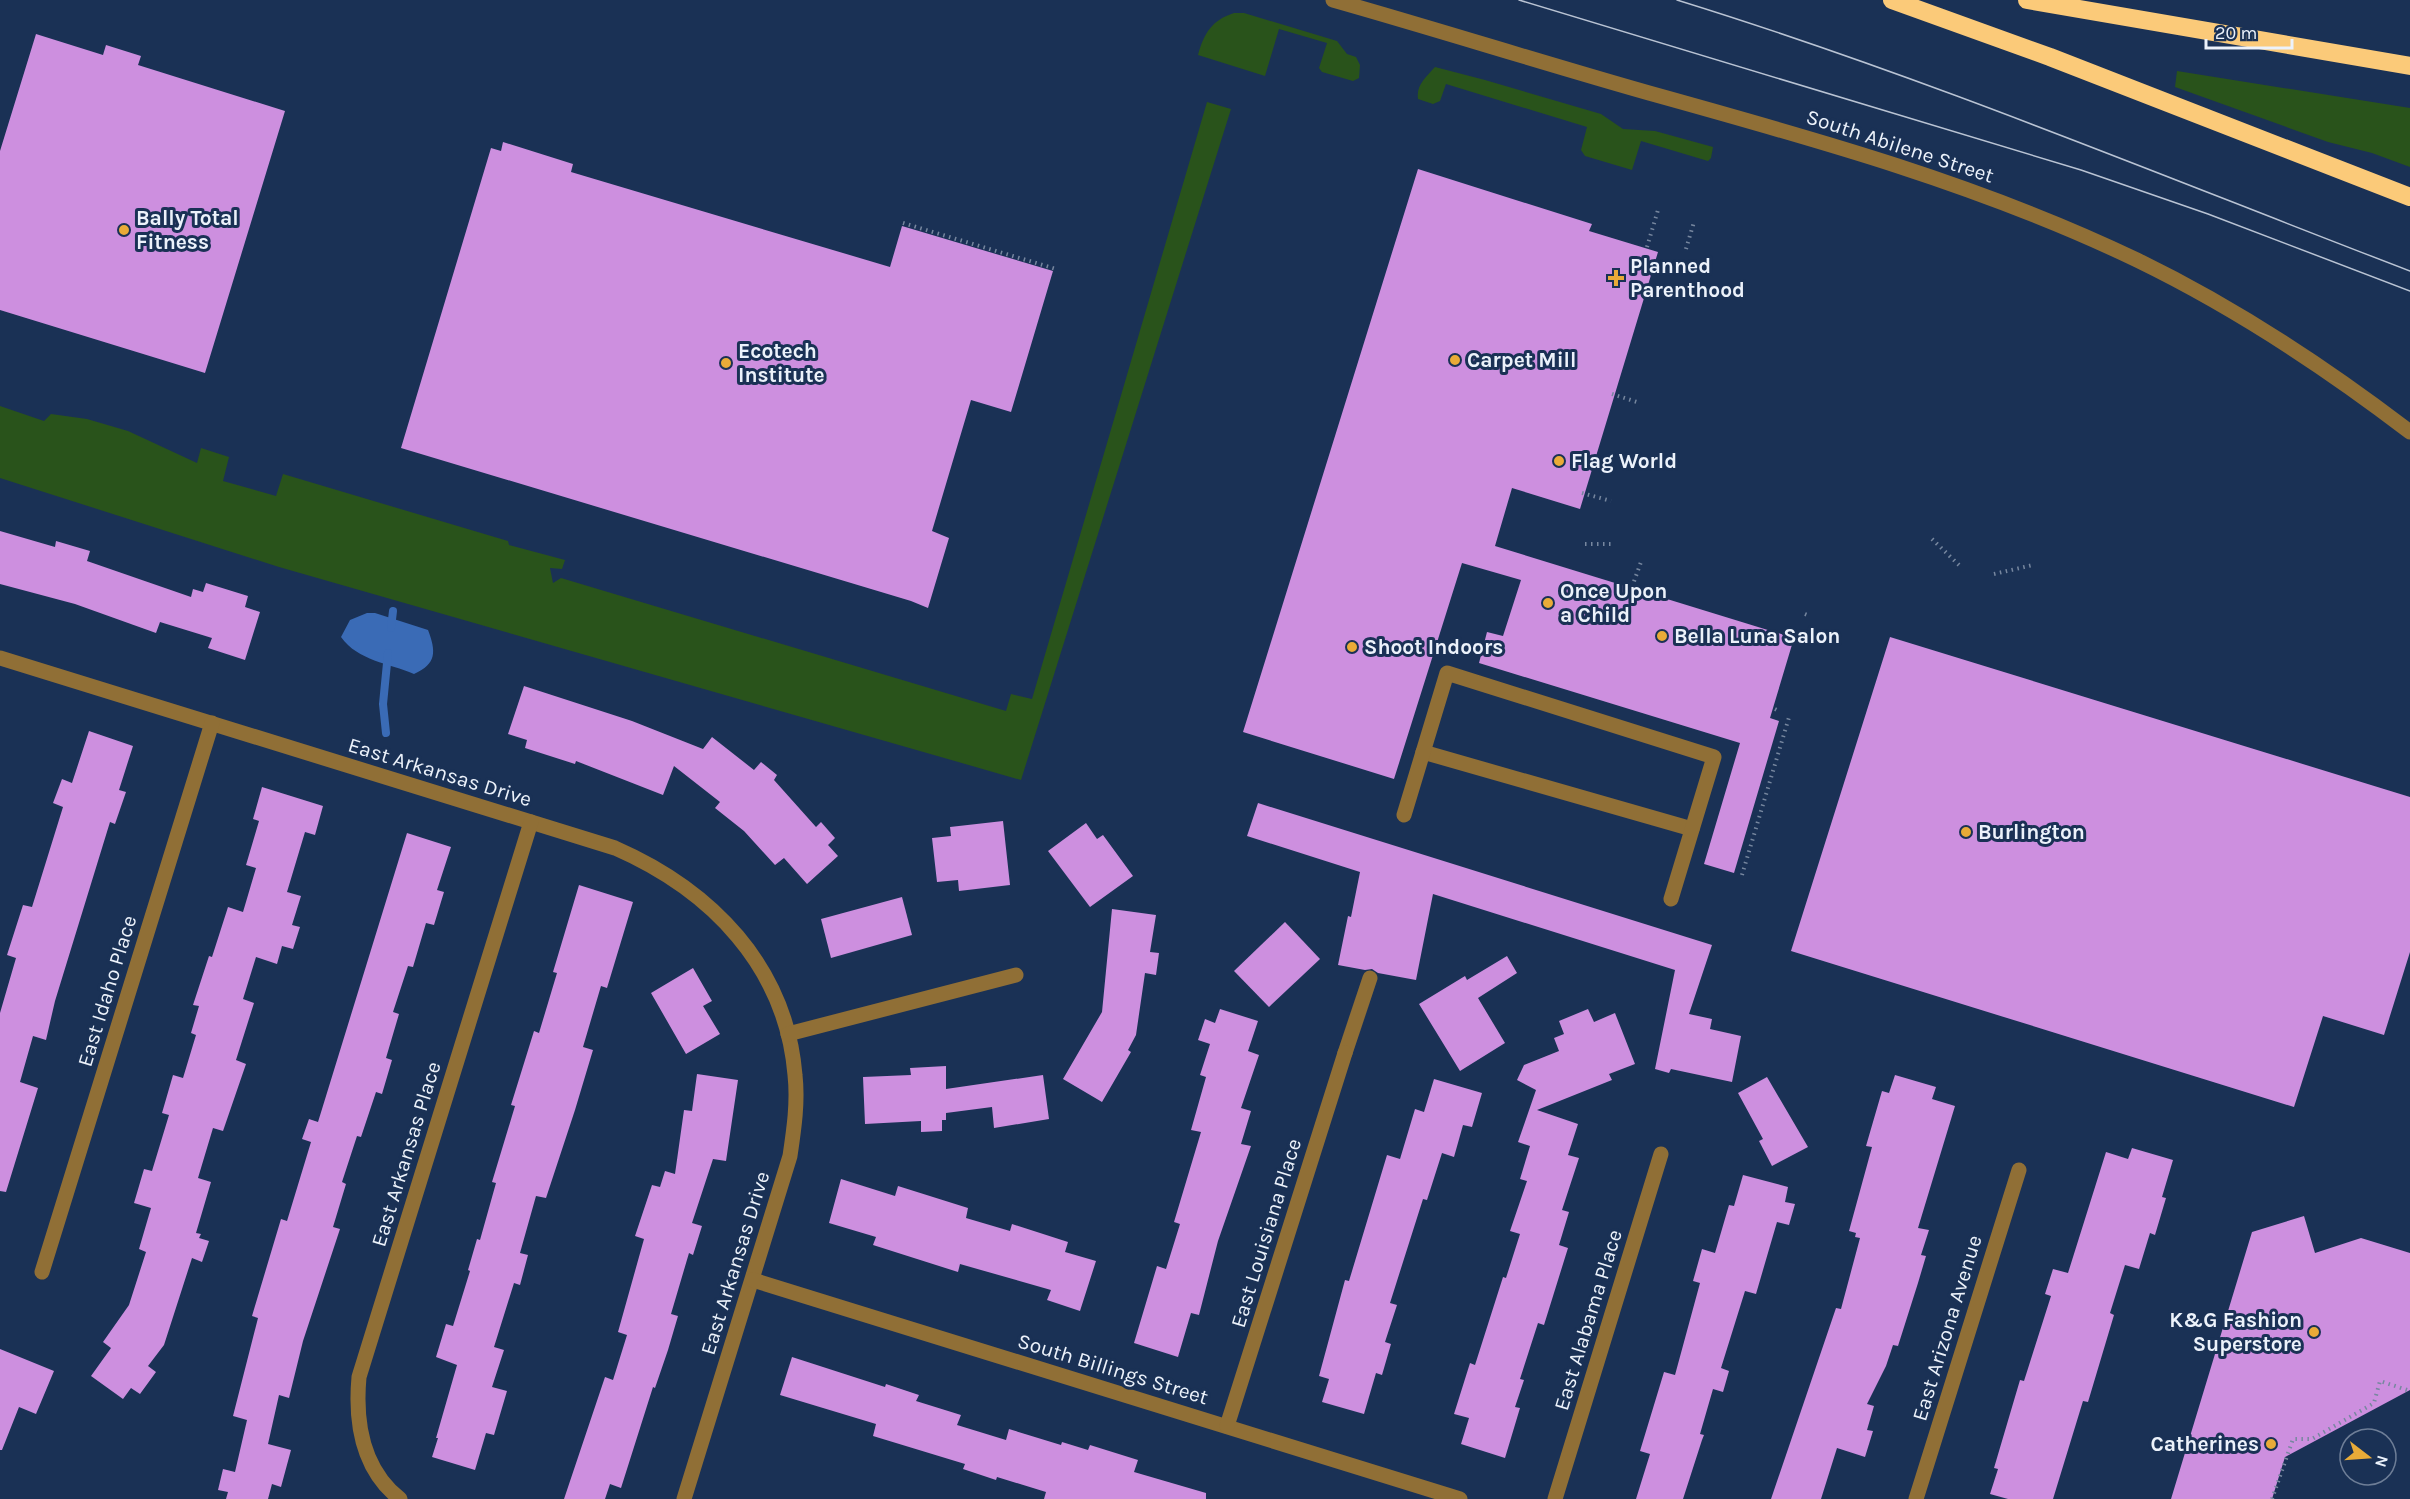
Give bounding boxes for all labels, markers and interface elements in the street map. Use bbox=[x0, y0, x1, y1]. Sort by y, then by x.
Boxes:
scale bar bbox=[2206, 12, 2292, 50]
text: 20 m bbox=[2215, 22, 2257, 44]
street label: South Abilene Street bbox=[1803, 104, 1997, 188]
place label: Bally Total Fitness bbox=[136, 206, 239, 254]
marker: Bally Total Fitness bbox=[117, 223, 131, 237]
place label: Planned Parenthood bbox=[1630, 254, 1745, 302]
marker: Planned Parenthood bbox=[1607, 269, 1625, 287]
place label: Ecotech Institute bbox=[738, 339, 825, 387]
place label: Carpet Mill bbox=[1467, 348, 1576, 372]
marker: Carpet Mill bbox=[1448, 353, 1462, 367]
marker: Ecotech Institute bbox=[719, 356, 733, 370]
place label: Flag World bbox=[1571, 449, 1677, 473]
marker: Flag World bbox=[1552, 454, 1566, 468]
place label: Once Upon a Child bbox=[1560, 579, 1667, 627]
marker: Once Upon a Child bbox=[1541, 596, 1555, 610]
place label: Bella Luna Salon bbox=[1674, 624, 1840, 648]
marker: Bella Luna Salon bbox=[1655, 629, 1669, 643]
place label: Shoot Indoors bbox=[1364, 635, 1503, 659]
marker: Shoot Indoors bbox=[1345, 640, 1359, 654]
street label: East Arkansas Drive bbox=[345, 733, 535, 811]
place label: Burlington bbox=[1978, 820, 2085, 844]
marker: Burlington bbox=[1959, 825, 1973, 839]
street label: East Idaho Place bbox=[73, 912, 141, 1070]
street label: East Arkansas Place bbox=[366, 1059, 446, 1249]
street label: East Louisiana Place bbox=[1226, 1136, 1306, 1330]
street label: East Arkansas Drive bbox=[696, 1168, 774, 1358]
street label: East Alabama Place bbox=[1549, 1227, 1627, 1413]
street label: East Arizona Avenue bbox=[1907, 1232, 1987, 1424]
place label: K&G Fashion Superstore bbox=[2169, 1308, 2302, 1356]
marker: K&G Fashion Superstore bbox=[2307, 1325, 2321, 1339]
street label: South Billings Street bbox=[1015, 1329, 1211, 1409]
north arrow bbox=[2338, 1427, 2398, 1487]
place label: Catherines bbox=[2150, 1432, 2259, 1456]
marker: Catherines bbox=[2264, 1437, 2278, 1451]
text: N bbox=[2371, 1453, 2393, 1470]

